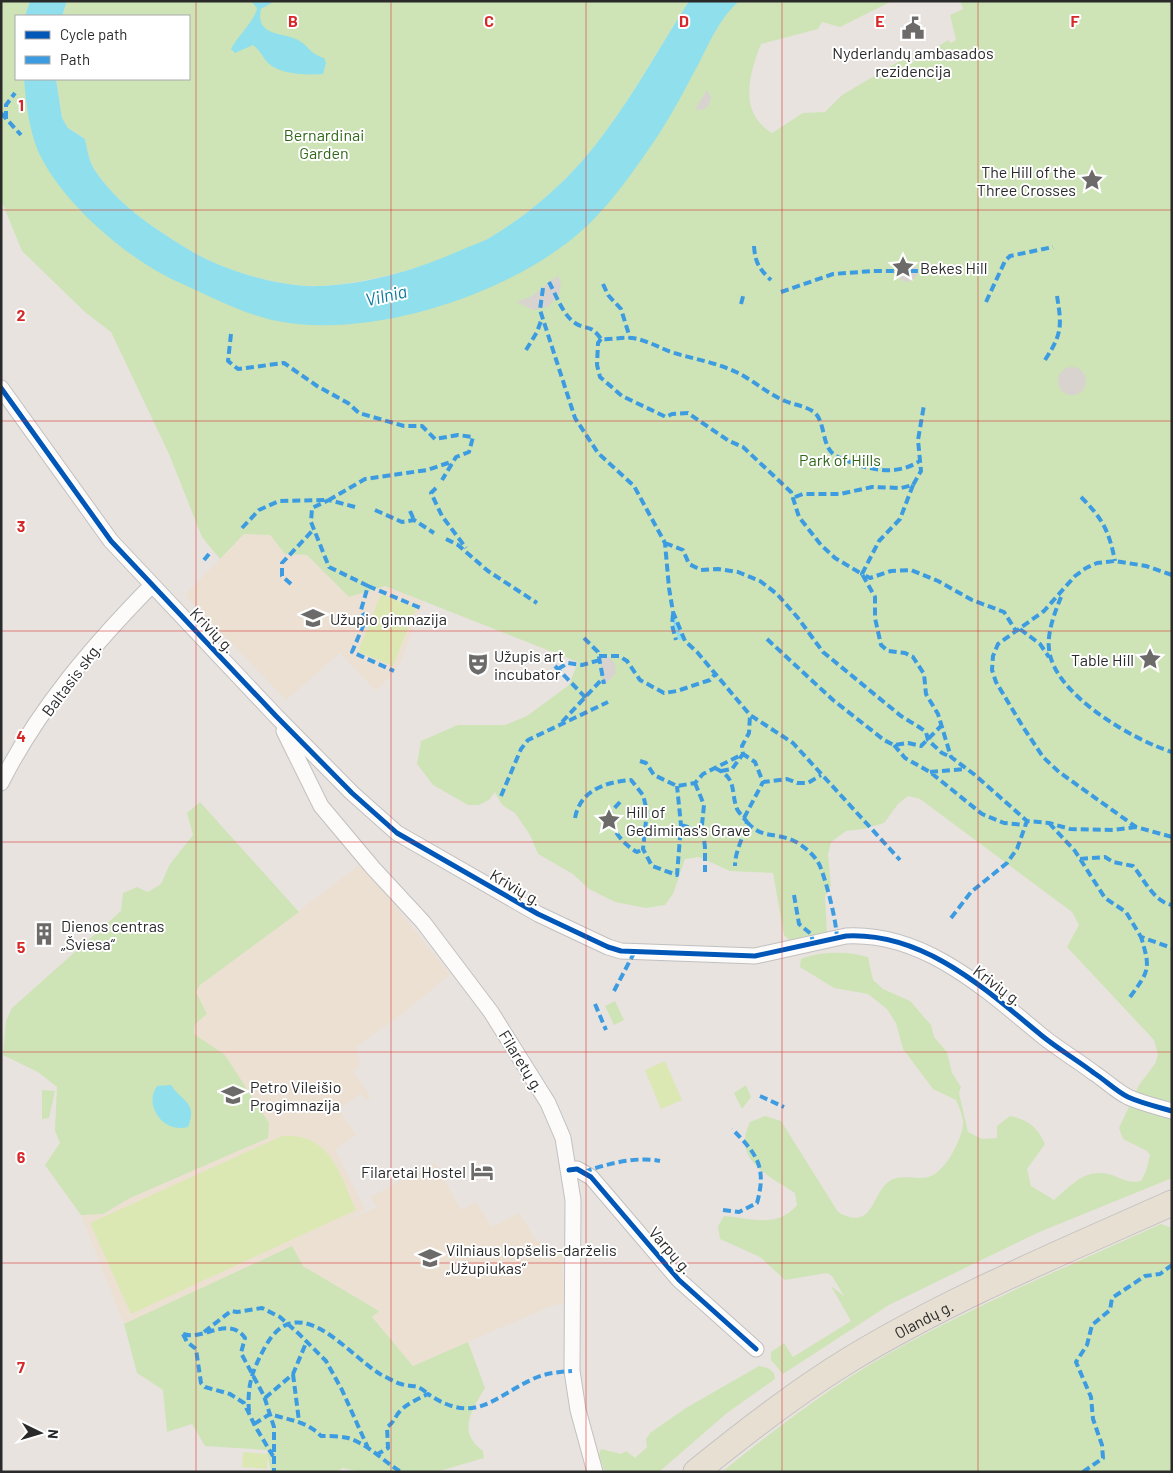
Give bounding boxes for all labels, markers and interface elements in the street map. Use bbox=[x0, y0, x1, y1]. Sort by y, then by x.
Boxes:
text: B bbox=[288, 11, 298, 30]
text: C bbox=[484, 11, 494, 30]
text: D bbox=[679, 11, 689, 30]
text: E bbox=[875, 11, 885, 30]
text: F bbox=[1071, 11, 1080, 30]
legend bbox=[15, 15, 190, 80]
public building icon: Nyderlandų ambasados rezidencija bbox=[900, 15, 926, 41]
text: Cycle path bbox=[60, 25, 127, 43]
place label: Nyderlandų ambasados rezidencija bbox=[832, 43, 994, 80]
text: Path bbox=[60, 50, 90, 68]
text: 1 bbox=[18, 95, 24, 114]
park label: Bernardinai Garden bbox=[284, 125, 364, 162]
place label: The Hill of the Three Crosses bbox=[977, 162, 1076, 199]
place icon: The Hill of the Three Crosses bbox=[1079, 167, 1105, 193]
place icon: Bekes Hill bbox=[890, 254, 916, 280]
place label: Bekes Hill bbox=[920, 258, 987, 277]
water label: Vilnia bbox=[363, 280, 409, 310]
text: 2 bbox=[17, 305, 26, 324]
park label: Park of Hills bbox=[799, 450, 881, 469]
text: 3 bbox=[17, 516, 25, 535]
street label: Krivių g. bbox=[187, 603, 239, 657]
school or university icon: Užupio gimnazija bbox=[300, 605, 326, 631]
place label: Užupio gimnazija bbox=[330, 609, 447, 628]
street label: Baltasis skg. bbox=[37, 639, 105, 719]
place label: Užupis art incubator bbox=[494, 646, 564, 683]
place icon: Table Hill bbox=[1137, 646, 1163, 672]
place label: Table Hill bbox=[1071, 650, 1134, 669]
theatre icon: Užupis art incubator bbox=[465, 651, 491, 677]
text: 4 bbox=[16, 726, 26, 745]
place label: Hill of Gediminas's Grave bbox=[626, 802, 751, 839]
place icon: Hill of Gediminas's Grave bbox=[596, 807, 622, 833]
street label: Krivių g. bbox=[487, 865, 545, 909]
place label: Dienos centras „Šviesa“ bbox=[61, 916, 165, 953]
building icon: Dienos centras „Šviesa“ bbox=[31, 921, 57, 947]
text: 5 bbox=[17, 937, 26, 956]
street label: Krivių g. bbox=[970, 961, 1026, 1009]
street label: Filaretų g. bbox=[495, 1026, 549, 1096]
place label: Petro Vileišio Progimnazija bbox=[250, 1077, 341, 1114]
school or university icon: Petro Vileišio Progimnazija bbox=[220, 1082, 246, 1108]
text: 6 bbox=[17, 1147, 26, 1166]
hotel icon: Filaretai Hostel bbox=[469, 1158, 495, 1184]
place label: Filaretai Hostel bbox=[361, 1162, 466, 1181]
street label: Varpų g. bbox=[645, 1223, 697, 1277]
place label: Vilniaus lopšelis-darželis „Užupiukas“ bbox=[446, 1240, 617, 1277]
school or university icon: Vilniaus lopšelis-darželis „Užupiukas“ bbox=[417, 1245, 443, 1271]
street label: Olandų g. bbox=[891, 1295, 956, 1342]
text: 7 bbox=[17, 1357, 25, 1376]
north arrow bbox=[15, 1408, 65, 1458]
text: N bbox=[45, 1429, 62, 1440]

